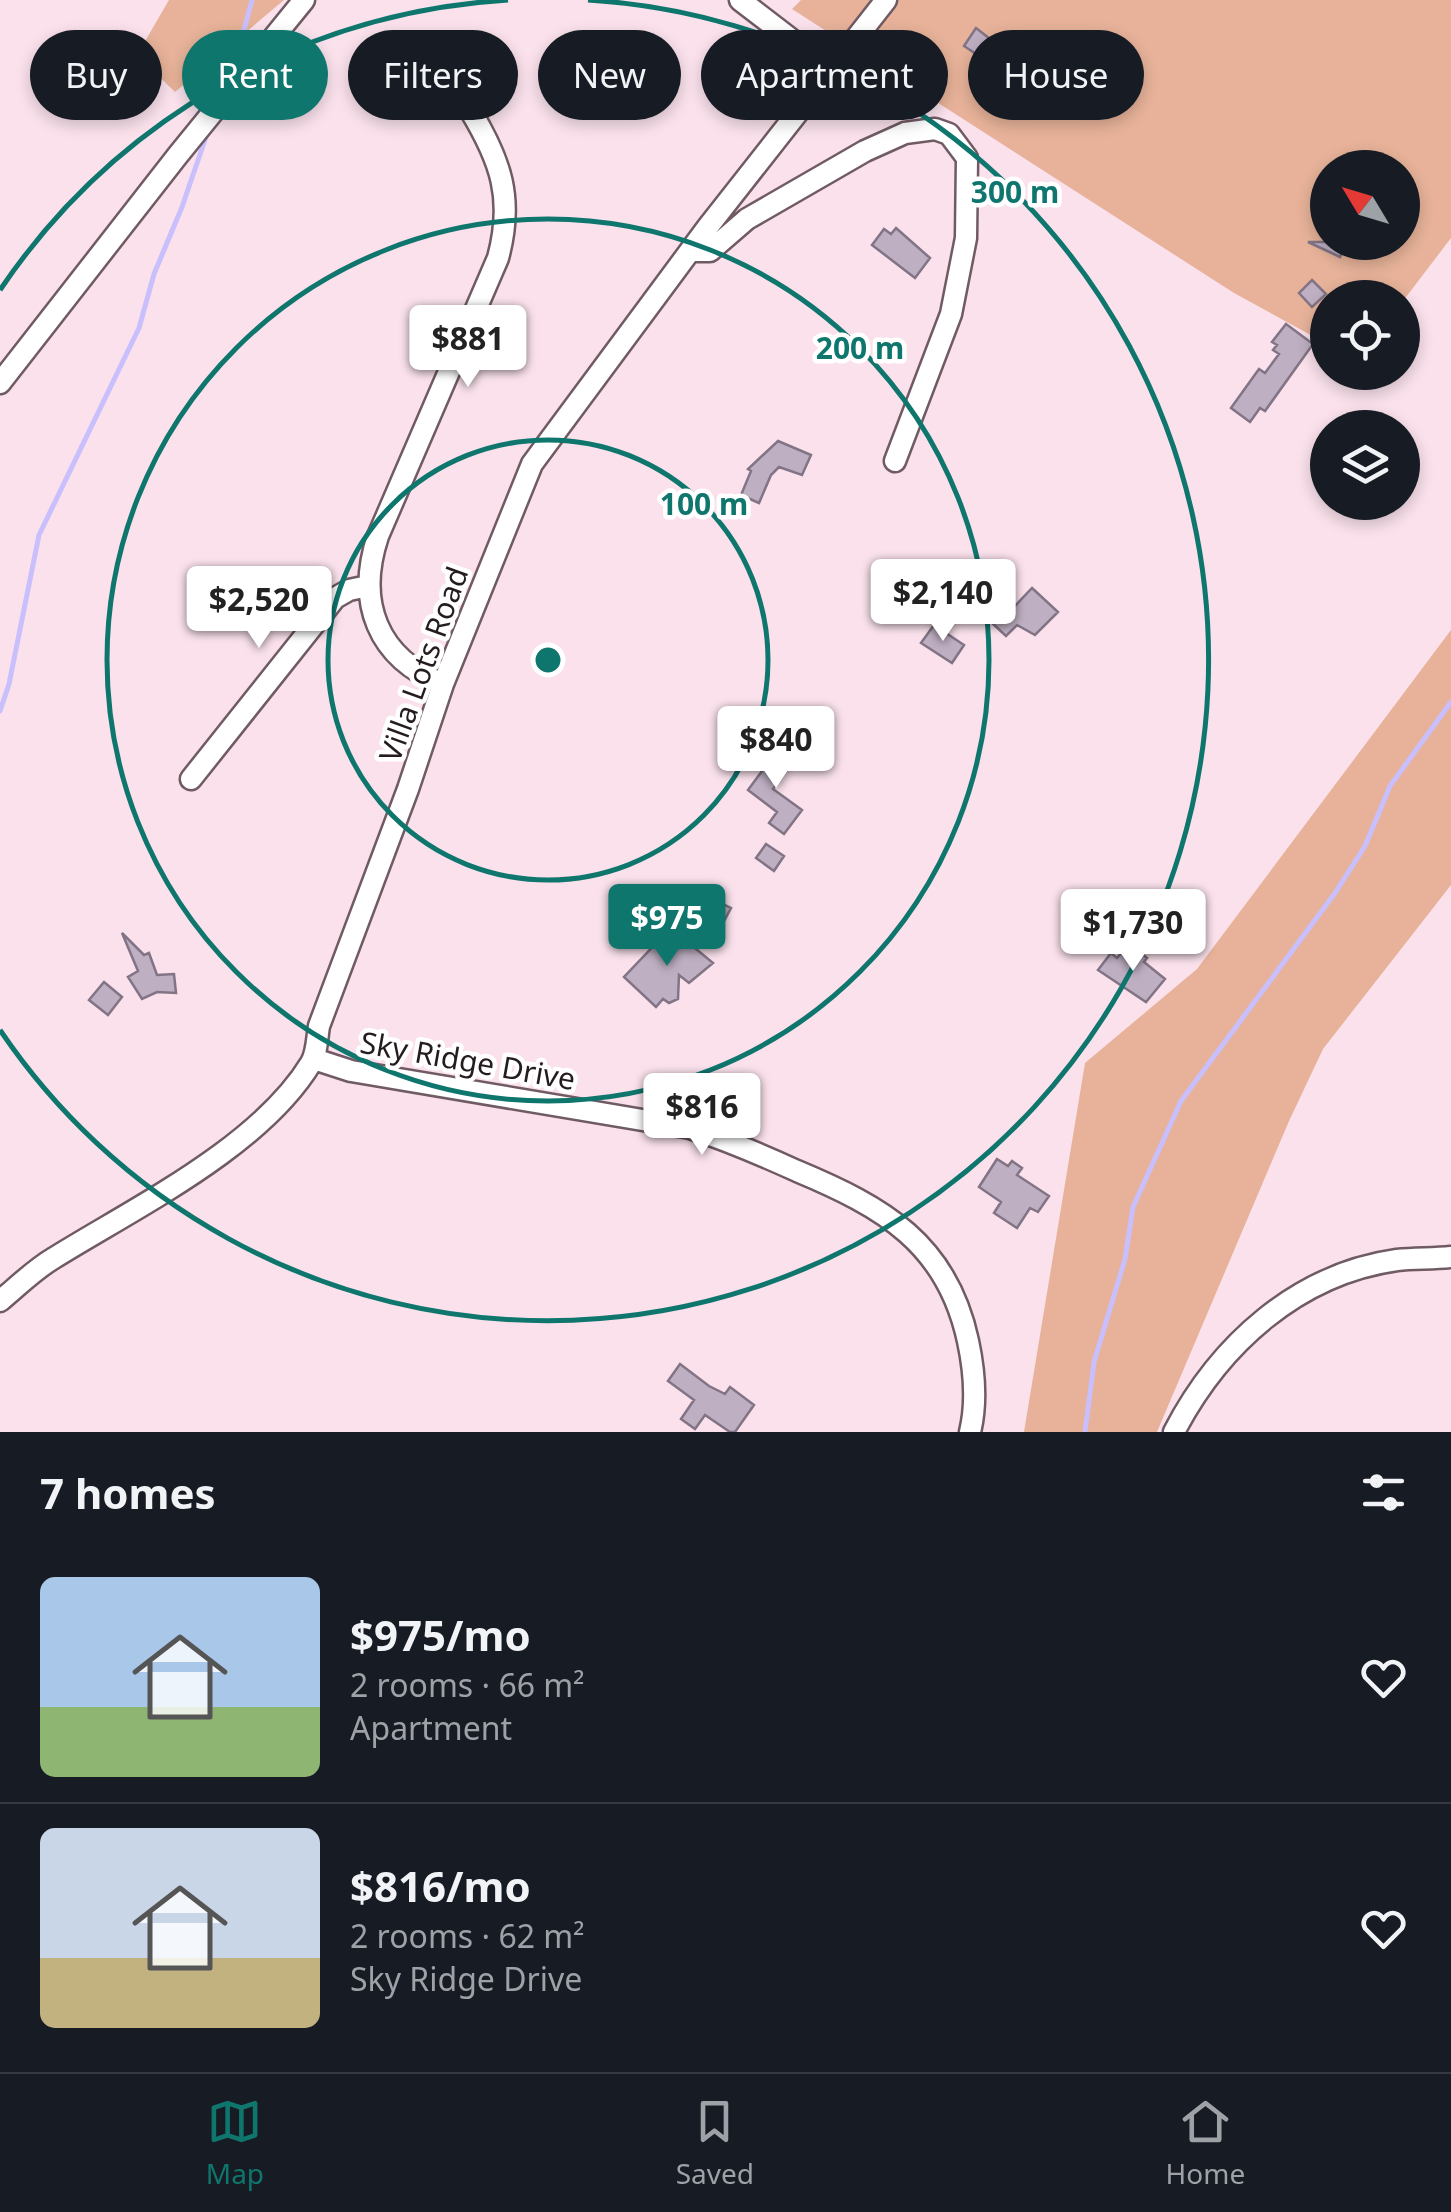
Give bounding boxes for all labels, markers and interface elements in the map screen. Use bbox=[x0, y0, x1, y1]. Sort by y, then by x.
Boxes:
chip: Buy bbox=[30, 30, 162, 120]
chip: Rent bbox=[182, 30, 328, 120]
chip: Filters bbox=[348, 30, 518, 120]
chip: New bbox=[538, 30, 681, 120]
chip: Apartment bbox=[701, 30, 948, 120]
chip: House bbox=[968, 30, 1144, 120]
north arrow bbox=[1310, 150, 1420, 260]
map controls bbox=[1310, 150, 1420, 520]
text: 300 m bbox=[971, 171, 1059, 212]
button: locate bbox=[1310, 280, 1420, 390]
pin: $881 bbox=[409, 305, 527, 390]
text: $881 bbox=[431, 316, 505, 359]
text: 200 m bbox=[816, 327, 904, 368]
button: layers bbox=[1310, 410, 1420, 520]
text: 100 m bbox=[660, 483, 748, 524]
pin: $2,140 bbox=[862, 559, 1024, 644]
street label: Villa Lots Road bbox=[369, 561, 477, 767]
pin: $2,520 bbox=[178, 566, 340, 651]
text: $2,140 bbox=[893, 570, 993, 613]
text: $2,520 bbox=[209, 577, 309, 620]
centre of rings bbox=[530, 642, 566, 678]
pin: $840 bbox=[717, 706, 835, 791]
text: $840 bbox=[739, 717, 813, 760]
pin: $975 bbox=[608, 884, 726, 969]
pin: $1,730 bbox=[1052, 889, 1214, 974]
text: $975 bbox=[630, 895, 704, 938]
text: $1,730 bbox=[1083, 900, 1183, 943]
street label: Sky Ridge Drive bbox=[357, 1021, 579, 1099]
pin: $816 bbox=[643, 1073, 761, 1158]
text: $816 bbox=[665, 1084, 739, 1127]
text: 7 homes bbox=[40, 1464, 216, 1521]
icon: filters bbox=[1356, 1465, 1411, 1520]
text: $975/mo bbox=[350, 1606, 531, 1663]
icon: home bbox=[120, 1617, 240, 1737]
icon: heart bbox=[1356, 1650, 1411, 1705]
text: 2 rooms · 66 m² bbox=[350, 1663, 584, 1706]
text: Apartment bbox=[350, 1706, 512, 1749]
text: $816/mo bbox=[350, 1857, 531, 1914]
icon: home bbox=[120, 1868, 240, 1988]
icon: heart bbox=[1356, 1901, 1411, 1956]
text: 2 rooms · 62 m² bbox=[350, 1914, 584, 1957]
text: Sky Ridge Drive bbox=[350, 1957, 582, 2000]
tab: Map bbox=[206, 2094, 264, 2192]
tab: Saved bbox=[676, 2094, 754, 2192]
tab: Home bbox=[1166, 2094, 1245, 2192]

